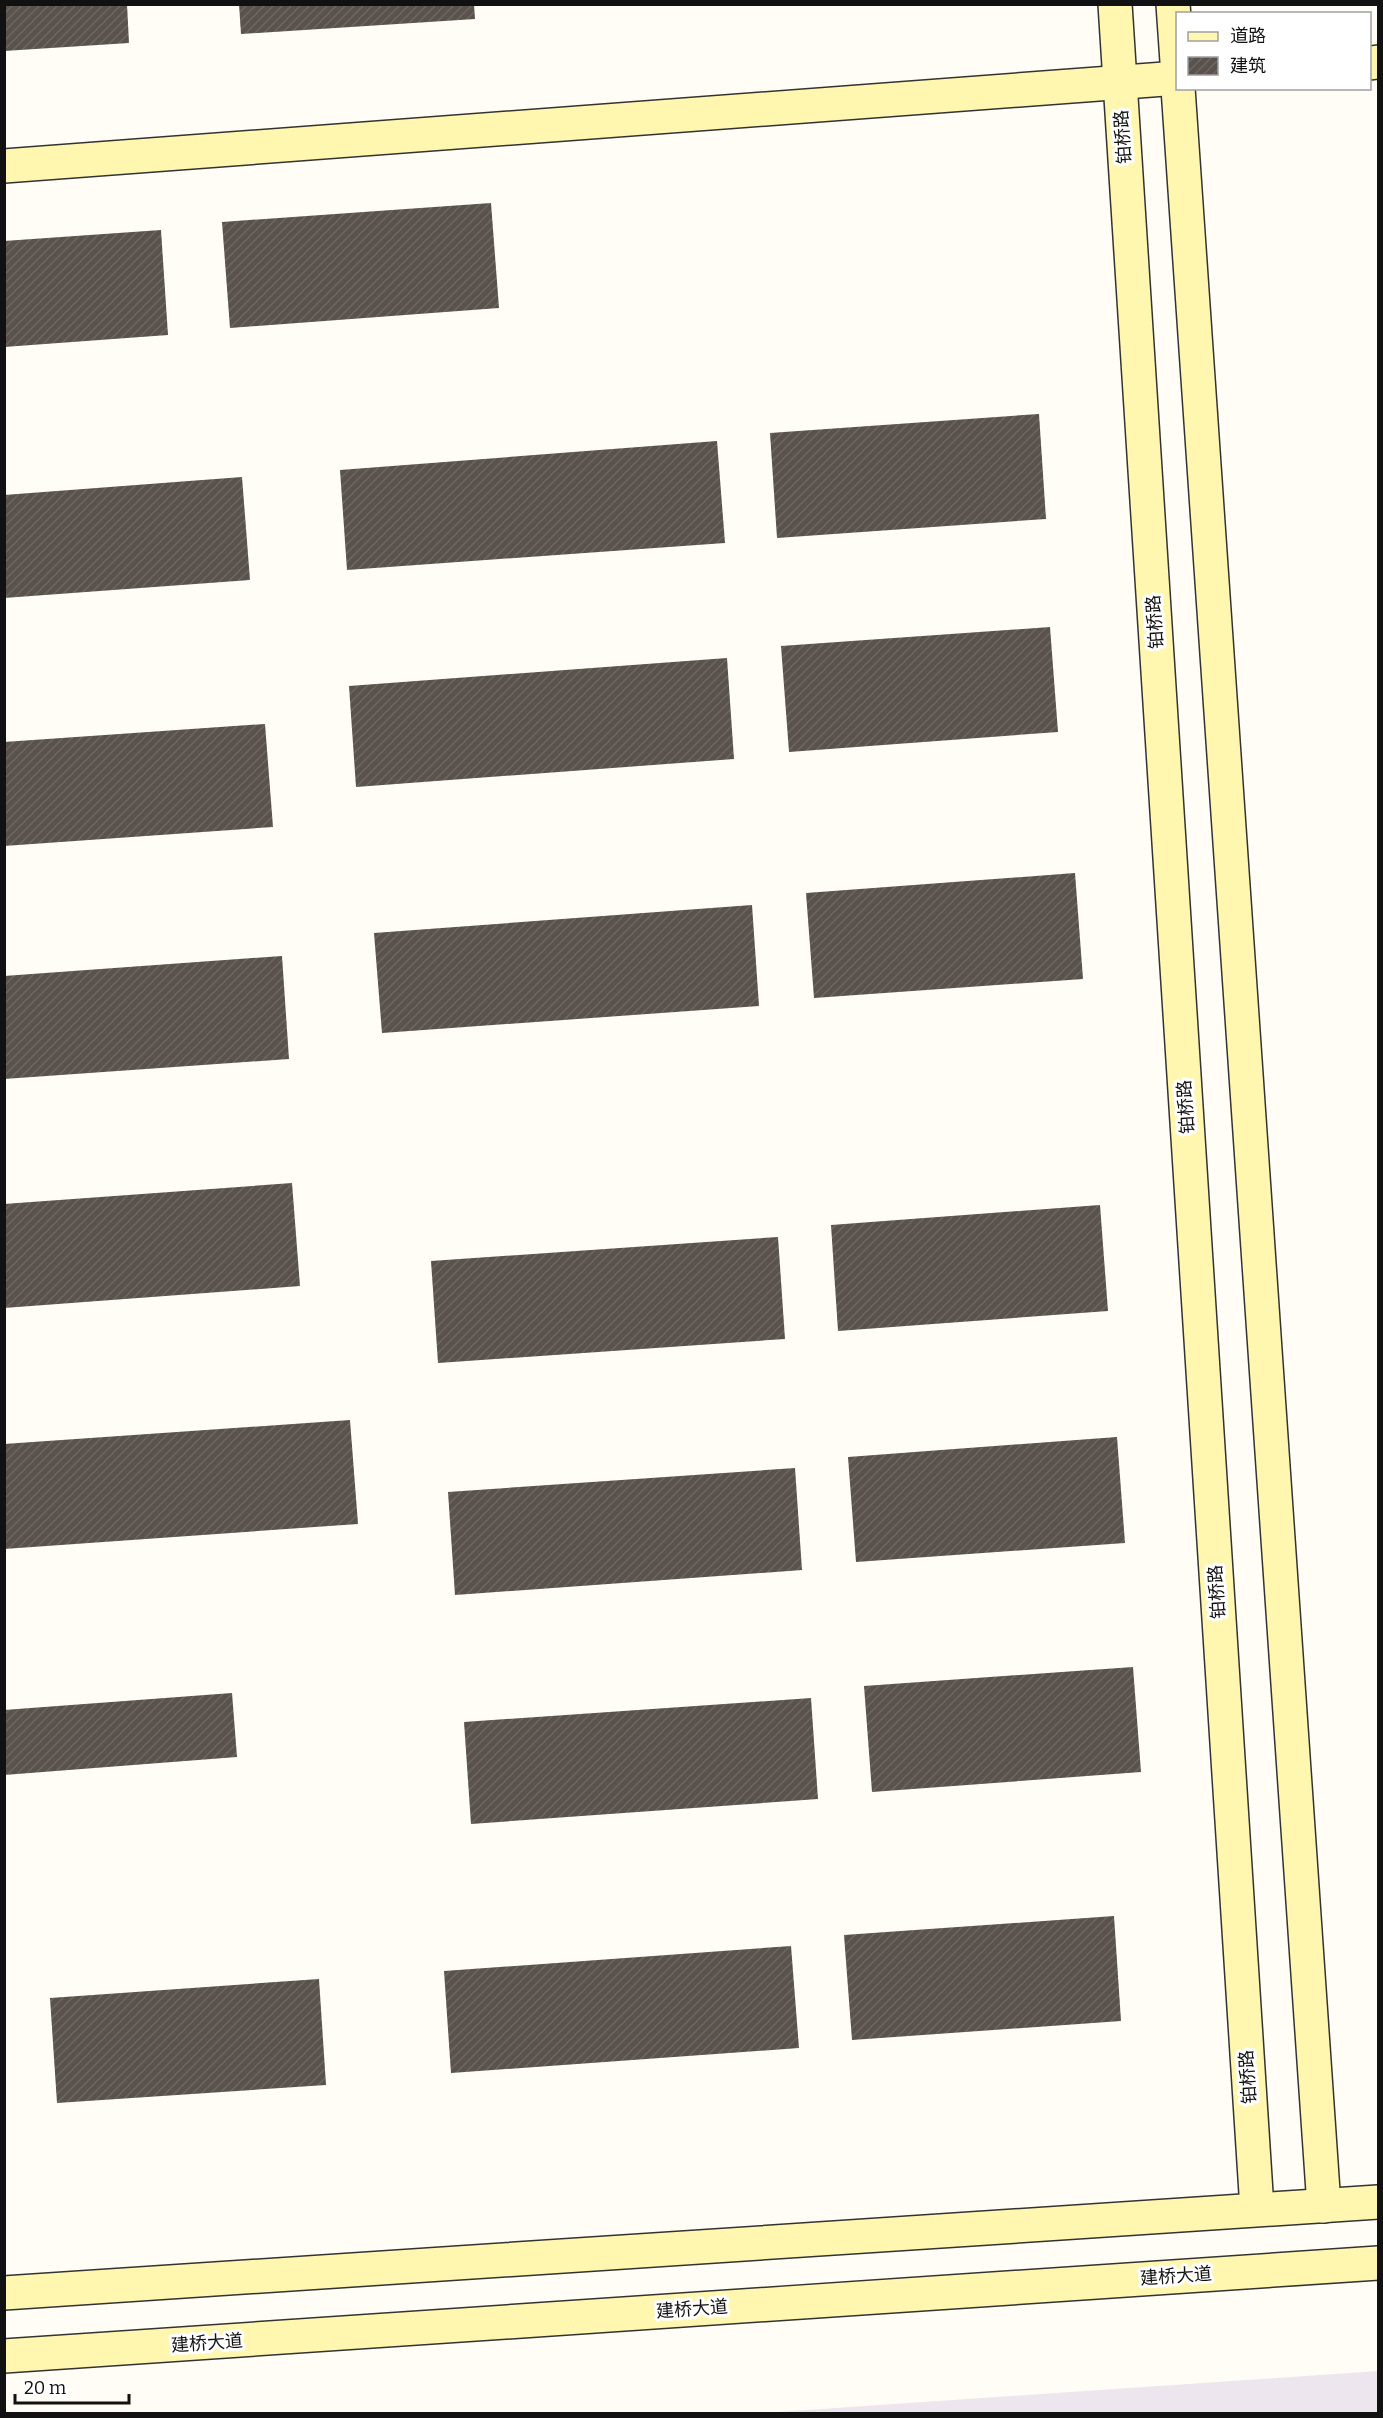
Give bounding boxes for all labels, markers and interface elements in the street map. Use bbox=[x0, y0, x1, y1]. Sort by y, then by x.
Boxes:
legend bbox=[1176, 12, 1371, 90]
text: 道路 bbox=[1230, 25, 1266, 47]
text: 建筑 bbox=[1230, 55, 1266, 77]
street label: 铂桥路 bbox=[1110, 109, 1136, 165]
street label: 铂桥路 bbox=[1142, 594, 1168, 650]
street label: 铂桥路 bbox=[1173, 1079, 1199, 1135]
street label: 铂桥路 bbox=[1204, 1564, 1230, 1620]
street label: 铂桥路 bbox=[1235, 2049, 1261, 2105]
street label: 建桥大道 bbox=[1139, 2263, 1213, 2289]
street label: 建桥大道 bbox=[655, 2296, 729, 2322]
street label: 建桥大道 bbox=[170, 2330, 244, 2356]
scale bar bbox=[15, 2367, 129, 2405]
text: 20 m bbox=[24, 2377, 66, 2399]

